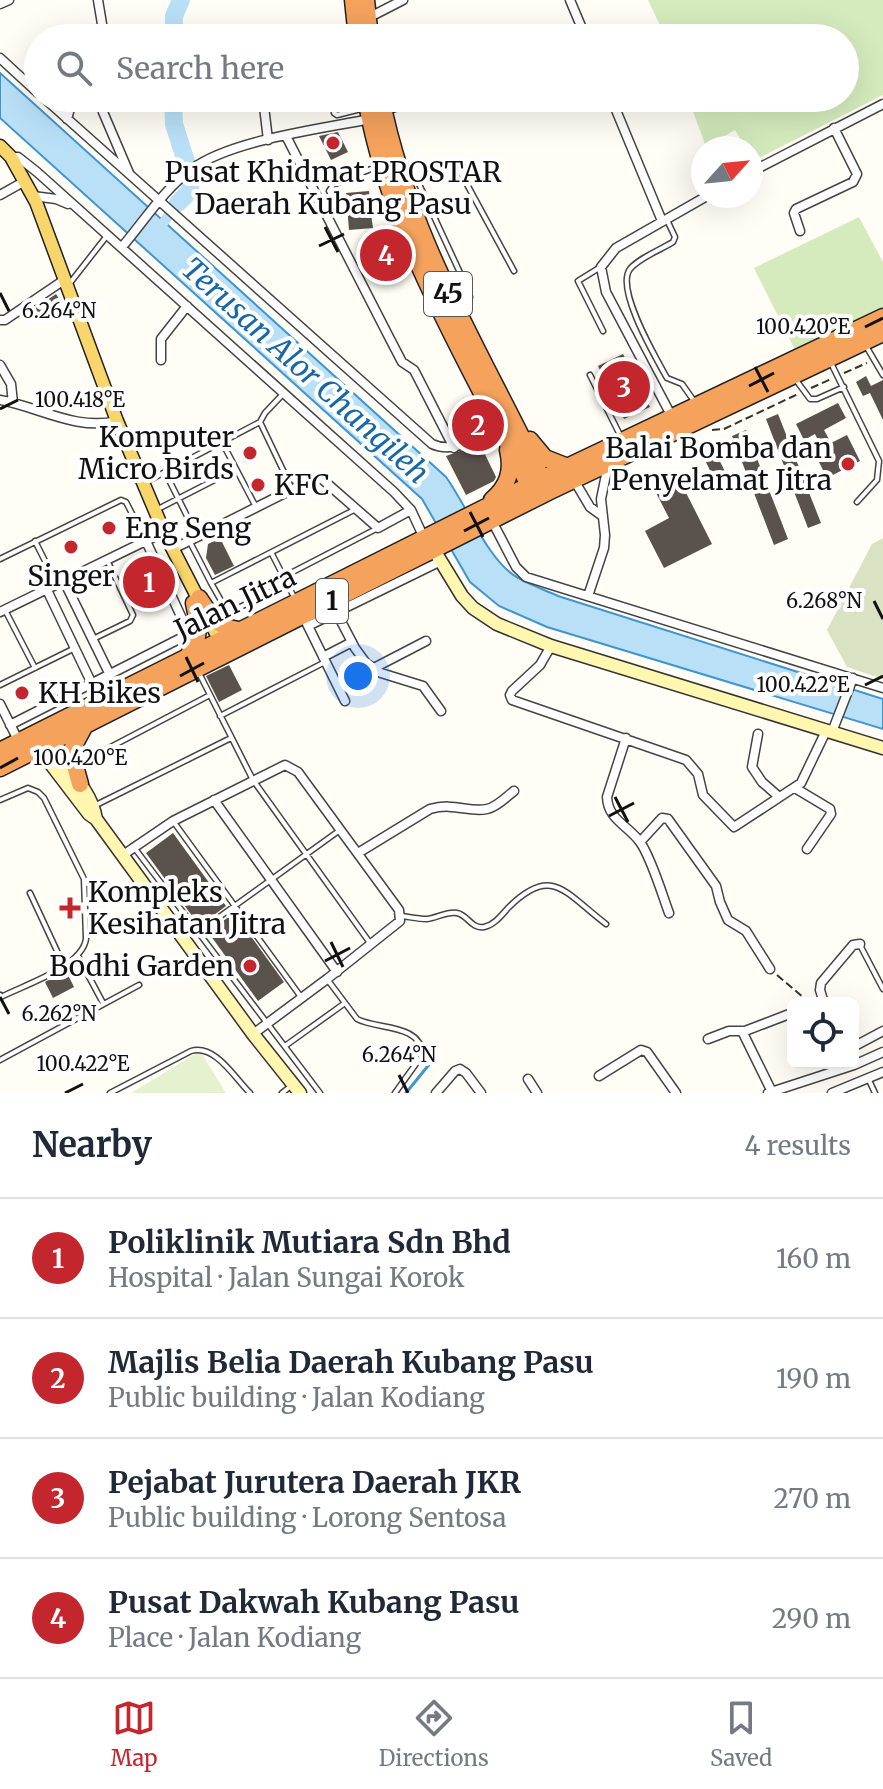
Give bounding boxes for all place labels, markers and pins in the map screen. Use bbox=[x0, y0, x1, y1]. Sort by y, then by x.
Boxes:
marker: Pusat Khidmat PROSTAR Daerah Kubang Pasu bbox=[324, 134, 342, 152]
place label: Pusat Khidmat PROSTAR Daerah Kubang Pasu bbox=[164, 154, 502, 222]
pin: 4 bbox=[360, 225, 412, 285]
pin: 3 bbox=[598, 357, 650, 417]
pin: 2 bbox=[452, 395, 504, 455]
place label: Komputer Micro Birds bbox=[78, 419, 234, 487]
place label: Balai Bomba dan Penyelamat Jitra bbox=[605, 430, 832, 498]
marker: Komputer Micro Birds bbox=[241, 444, 259, 462]
marker: Balai Bomba dan Penyelamat Jitra bbox=[839, 455, 857, 473]
place label: KFC bbox=[274, 467, 330, 503]
marker: KFC bbox=[249, 476, 267, 494]
place label: Eng Seng bbox=[125, 510, 251, 546]
marker: Eng Seng bbox=[100, 519, 118, 537]
marker: Singer bbox=[62, 538, 80, 556]
pin: 1 bbox=[123, 552, 175, 612]
place label: Singer bbox=[27, 558, 115, 594]
place label: KH Bikes bbox=[38, 675, 161, 711]
marker: KH Bikes bbox=[13, 684, 31, 702]
place label: Kompleks Kesihatan Jitra bbox=[88, 874, 286, 942]
marker: Kompleks Kesihatan Jitra bbox=[59, 897, 81, 919]
place label: Bodhi Garden bbox=[49, 948, 234, 984]
marker: Bodhi Garden bbox=[241, 957, 259, 975]

